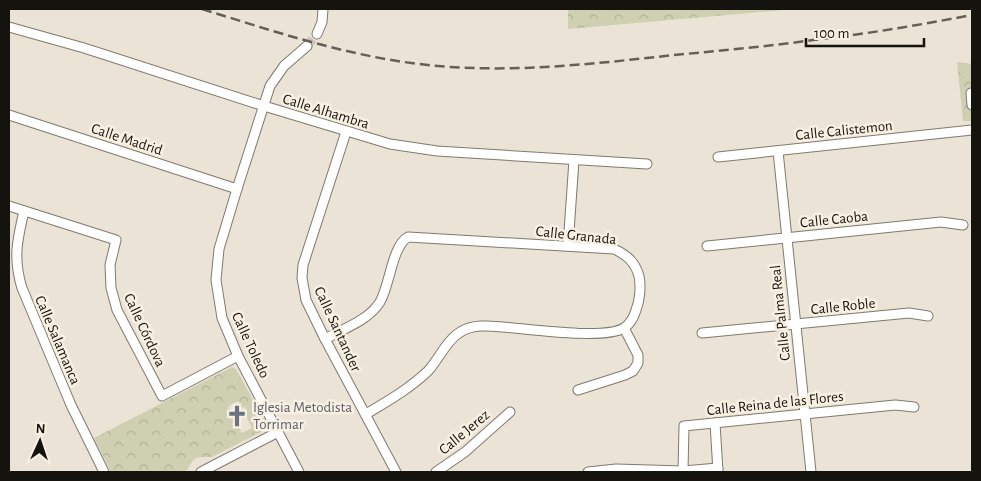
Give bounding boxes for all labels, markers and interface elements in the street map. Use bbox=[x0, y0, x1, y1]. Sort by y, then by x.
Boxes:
scale bar bbox=[806, 15, 924, 47]
text: 100 m bbox=[814, 26, 849, 41]
street label: Calle Alhambra bbox=[281, 91, 371, 132]
street label: Calle Calistemon bbox=[795, 118, 893, 143]
street label: Calle Madrid bbox=[89, 121, 165, 158]
street label: Calle Caoba bbox=[799, 208, 869, 231]
street label: Calle Granada bbox=[535, 224, 617, 247]
street label: Calle Palma Real bbox=[768, 264, 793, 362]
street label: Calle Santander bbox=[311, 285, 364, 374]
street label: Calle Córdova bbox=[121, 291, 168, 369]
street label: Calle Salamanca bbox=[32, 294, 83, 387]
street label: Calle Roble bbox=[810, 296, 876, 317]
street label: Calle Toledo bbox=[229, 310, 272, 381]
street label: Calle Reina de las Flores bbox=[706, 389, 844, 418]
place label: Iglesia Metodista Torrimar bbox=[253, 400, 352, 432]
church icon: Iglesia Metodista Torrimar bbox=[224, 403, 250, 429]
street label: Calle Jerez bbox=[436, 407, 492, 458]
north arrow bbox=[15, 416, 65, 466]
text: N bbox=[35, 422, 46, 436]

